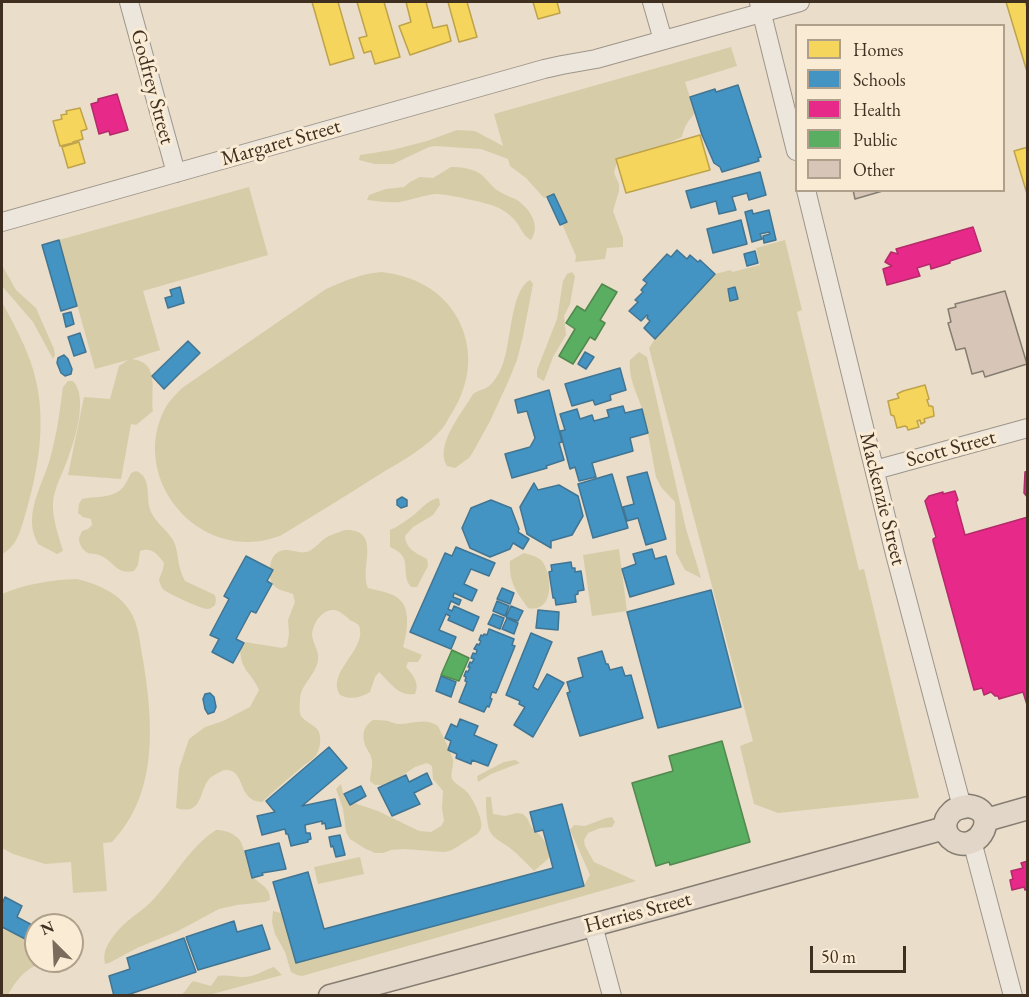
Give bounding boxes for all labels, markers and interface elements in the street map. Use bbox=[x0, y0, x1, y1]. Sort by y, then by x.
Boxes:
legend bbox=[795, 24, 1005, 192]
street label: Godfrey Street bbox=[125, 27, 179, 147]
text: Homes bbox=[853, 38, 903, 61]
text: Schools bbox=[853, 68, 906, 91]
text: Health bbox=[853, 98, 901, 121]
street label: Margaret Street bbox=[218, 114, 344, 172]
text: Public bbox=[853, 128, 897, 151]
text: Other bbox=[853, 158, 895, 181]
street label: Scott Street bbox=[903, 425, 999, 473]
street label: Mackenzie Street bbox=[853, 430, 911, 568]
street label: Herries Street bbox=[582, 887, 694, 939]
north arrow bbox=[24, 913, 84, 973]
text: N bbox=[37, 916, 57, 940]
scale bar bbox=[813, 934, 909, 972]
text: 50 m bbox=[821, 945, 856, 968]

